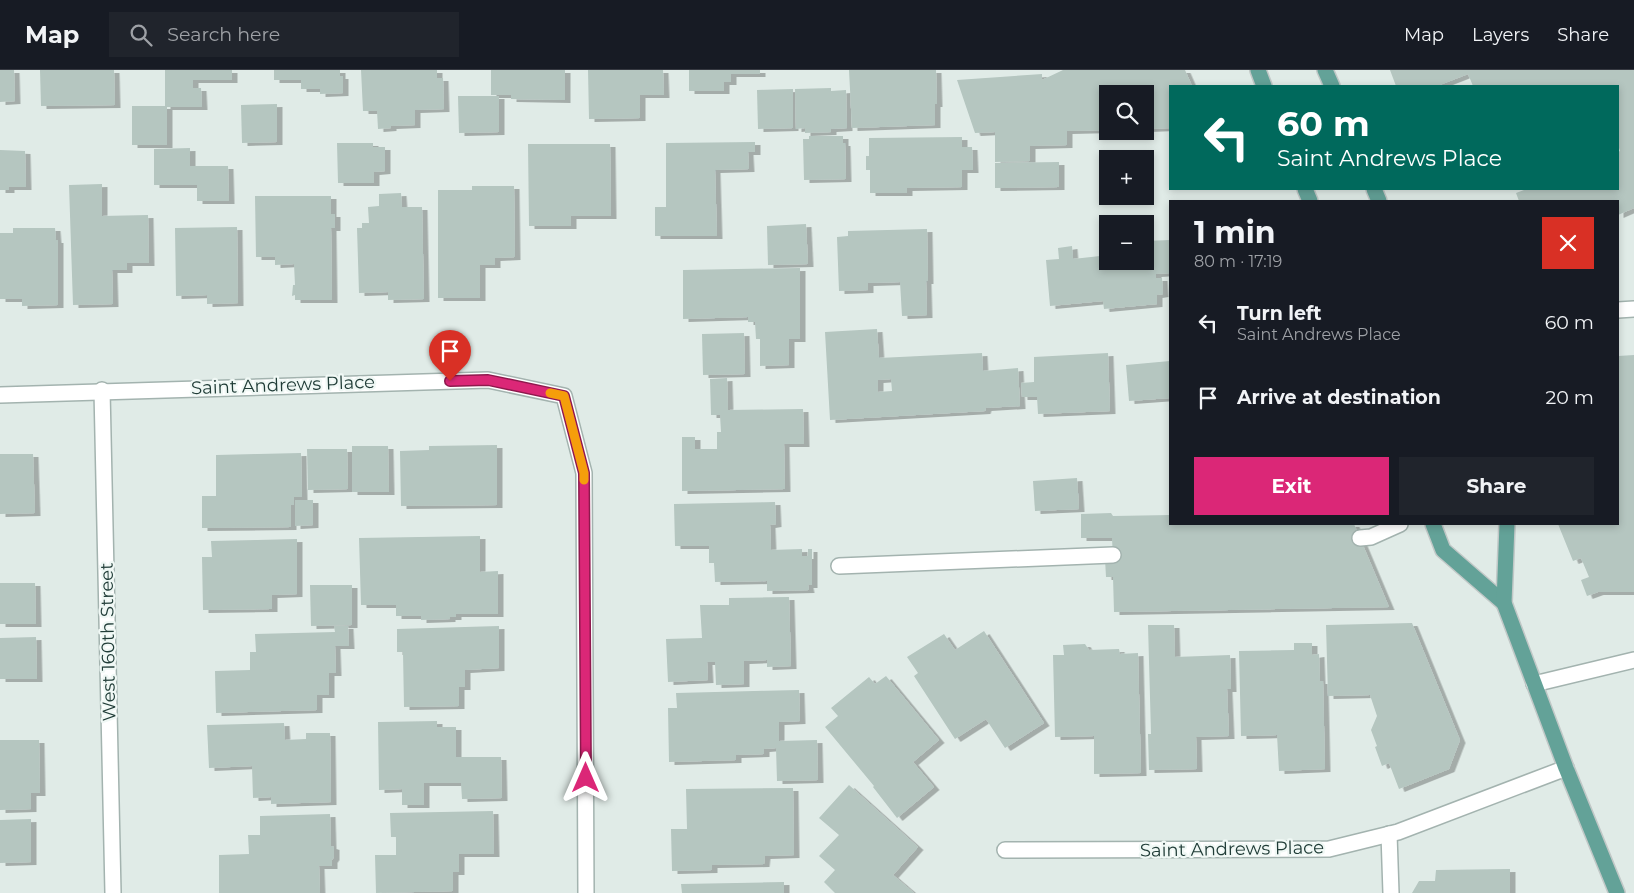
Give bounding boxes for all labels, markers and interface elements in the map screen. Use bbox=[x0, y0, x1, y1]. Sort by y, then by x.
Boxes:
search box bbox=[109, 12, 459, 57]
text: Map bbox=[25, 20, 79, 49]
icon: search bbox=[127, 21, 155, 49]
text: Search here bbox=[167, 23, 280, 46]
text: Map bbox=[1404, 24, 1444, 46]
text: Layers bbox=[1472, 24, 1529, 46]
text: Share bbox=[1557, 24, 1609, 46]
map controls bbox=[1099, 85, 1154, 270]
button: search bbox=[1099, 85, 1154, 140]
text: 60 m bbox=[1277, 102, 1370, 145]
icon: left bbox=[1194, 105, 1259, 170]
text: Saint Andrews Place bbox=[1277, 145, 1502, 172]
button: + bbox=[1099, 150, 1154, 205]
text: 1 min bbox=[1194, 214, 1275, 251]
button: − bbox=[1099, 215, 1154, 270]
button: close bbox=[1542, 217, 1594, 269]
text: 80 m · 17:19 bbox=[1194, 252, 1282, 271]
text: Turn left bbox=[1237, 302, 1322, 325]
icon: left bbox=[1194, 309, 1222, 337]
text: 60 m bbox=[1545, 311, 1594, 334]
text: Saint Andrews Place bbox=[1237, 325, 1401, 344]
pin bbox=[429, 330, 471, 381]
icon: arrive bbox=[436, 337, 464, 365]
street label: Saint Andrews Place bbox=[191, 371, 376, 399]
icon: arrive bbox=[1194, 384, 1222, 412]
text: Arrive at destination bbox=[1237, 386, 1441, 409]
text: 20 m bbox=[1546, 386, 1594, 409]
button: Exit bbox=[1194, 457, 1389, 515]
button: Share bbox=[1399, 457, 1594, 515]
street label: West 160th Street bbox=[96, 562, 120, 722]
position arrow bbox=[559, 751, 611, 803]
street label: Saint Andrews Place bbox=[1140, 836, 1324, 862]

